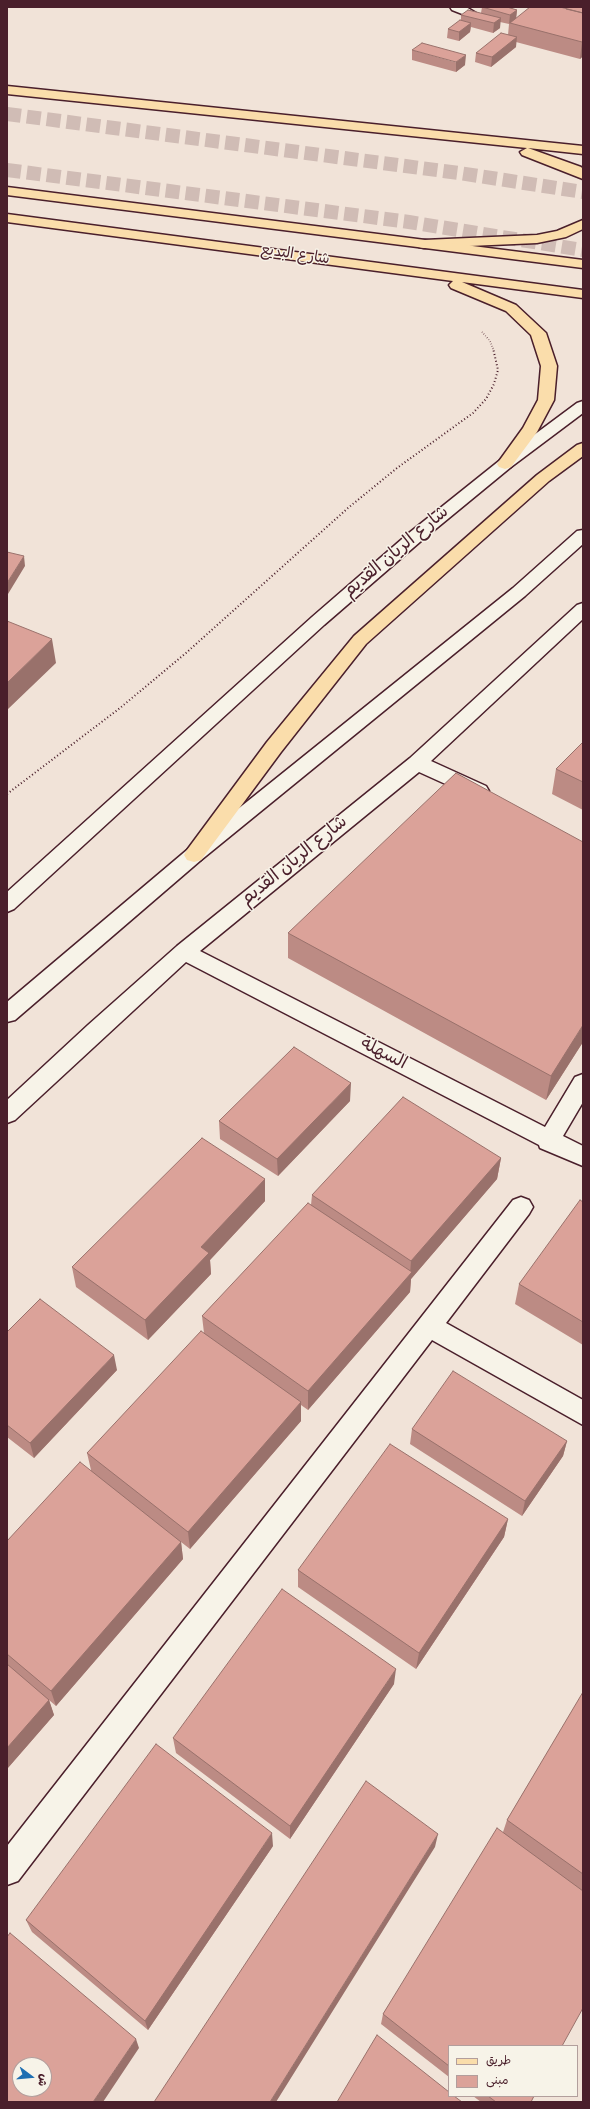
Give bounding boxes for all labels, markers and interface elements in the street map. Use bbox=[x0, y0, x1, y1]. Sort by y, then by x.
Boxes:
street label: شارع البديع bbox=[259, 242, 331, 270]
street label: شارع الريان القديم bbox=[340, 503, 454, 603]
street label: شارع الريان القديم bbox=[237, 812, 353, 912]
street label: السهلة bbox=[356, 1034, 410, 1076]
legend bbox=[448, 2045, 578, 2097]
text: طريق bbox=[486, 2052, 511, 2070]
north arrow bbox=[12, 2057, 52, 2097]
text: ش bbox=[33, 2072, 52, 2088]
text: مبنى bbox=[486, 2072, 509, 2090]

